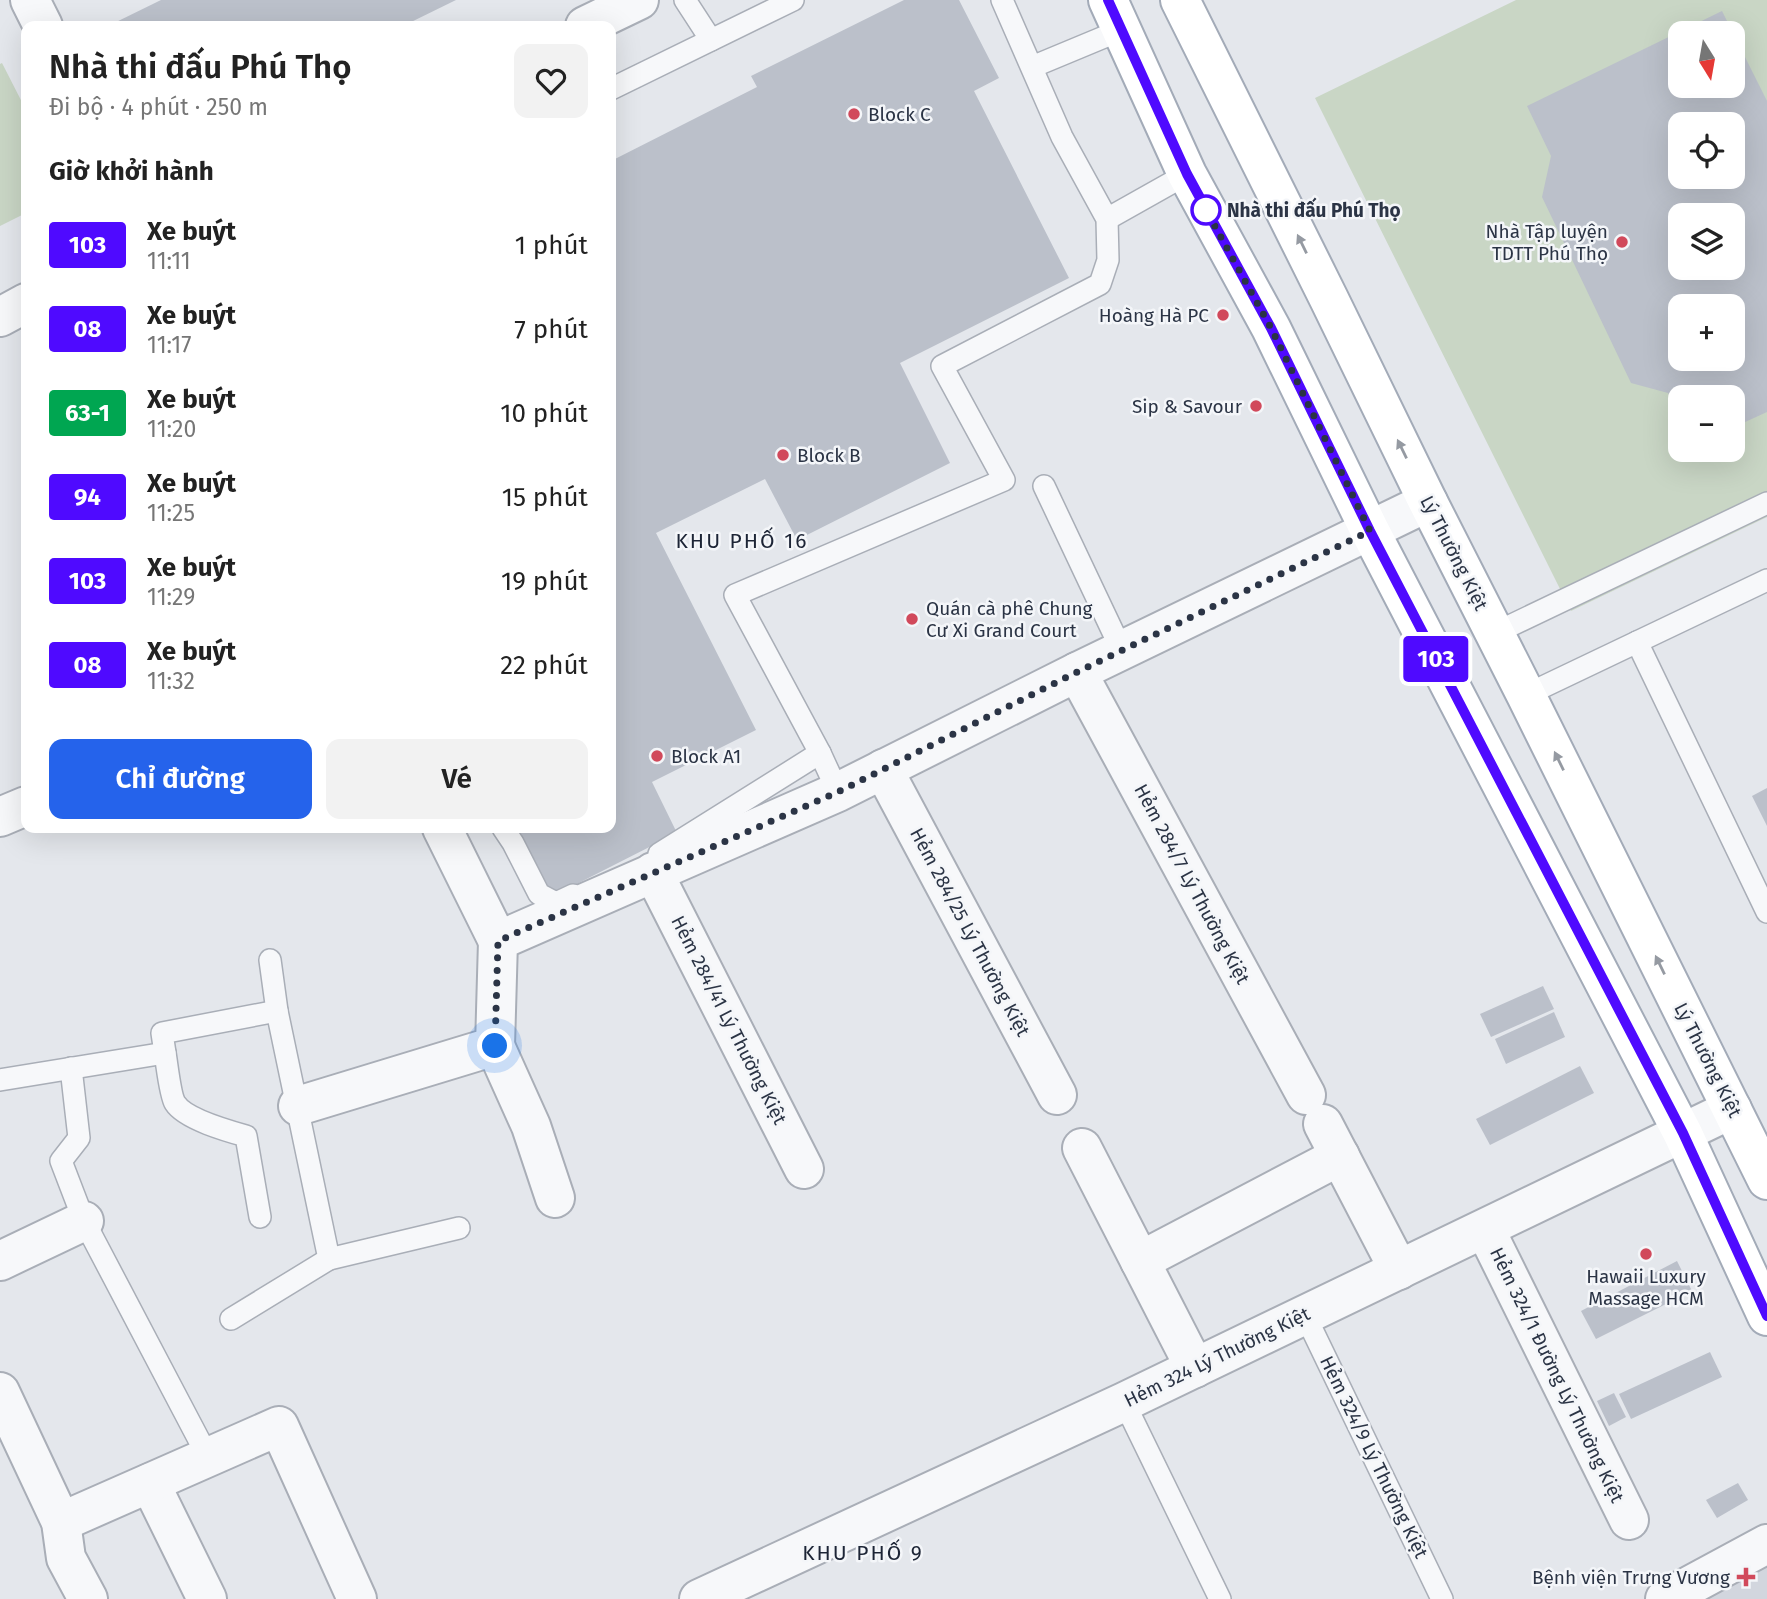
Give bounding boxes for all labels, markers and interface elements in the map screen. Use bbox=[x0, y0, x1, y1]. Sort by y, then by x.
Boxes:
north arrow bbox=[1668, 21, 1745, 98]
map controls bbox=[1668, 21, 1745, 462]
button: heart bbox=[514, 44, 588, 118]
text: Nhà thi đấu Phú Thọ bbox=[49, 47, 351, 87]
text: Đi bộ · 4 phút · 250 m bbox=[49, 93, 268, 121]
place label: Block C bbox=[868, 103, 931, 126]
marker: Block C bbox=[846, 106, 862, 122]
button: locate bbox=[1668, 112, 1745, 189]
text: Giờ khởi hành bbox=[49, 156, 214, 187]
marker: Nhà thi đấu Phú Thọ bbox=[1191, 195, 1221, 225]
place label: Nhà thi đấu Phú Thọ bbox=[1227, 197, 1401, 222]
button: layers bbox=[1668, 203, 1745, 280]
text: Xe buýt bbox=[147, 216, 236, 247]
place label: Nhà Tập luyện TDTT Phú Thọ bbox=[1486, 220, 1608, 265]
text: 1 phút bbox=[515, 230, 588, 261]
text: 103 bbox=[69, 231, 106, 259]
one-way arrow bbox=[1296, 234, 1307, 254]
marker: Nhà Tập luyện TDTT Phú Thọ bbox=[1614, 234, 1630, 250]
text: 11:11 bbox=[147, 247, 191, 275]
button: + bbox=[1668, 294, 1745, 371]
text: Xe buýt bbox=[147, 300, 236, 331]
place label: Hoàng Hà PC bbox=[1099, 304, 1209, 327]
marker: Hoàng Hà PC bbox=[1215, 307, 1231, 323]
text: 7 phút bbox=[514, 314, 588, 345]
text: 08 bbox=[74, 315, 101, 343]
text: 11:17 bbox=[147, 331, 191, 359]
text: Xe buýt bbox=[147, 384, 236, 415]
button: − bbox=[1668, 385, 1745, 462]
place label: Sip & Savour bbox=[1132, 395, 1243, 418]
text: 10 phút bbox=[500, 398, 588, 429]
marker: Sip & Savour bbox=[1248, 398, 1264, 414]
text: 63-1 bbox=[65, 399, 110, 427]
text: 11:20 bbox=[147, 415, 196, 443]
one-way arrow bbox=[1396, 439, 1407, 459]
place label: Block B bbox=[797, 444, 861, 467]
marker: Block B bbox=[775, 447, 791, 463]
text: Xe buýt bbox=[147, 468, 236, 499]
text: 15 phút bbox=[502, 482, 588, 513]
text: 94 bbox=[74, 483, 101, 511]
street label: Lý Thường Kiệt bbox=[1415, 492, 1493, 614]
text: 11:25 bbox=[147, 499, 195, 527]
district label: KHU PHỐ 16 bbox=[676, 526, 808, 554]
text: Xe buýt bbox=[147, 552, 236, 583]
text: 19 phút bbox=[501, 566, 588, 597]
text: 103 bbox=[69, 567, 106, 595]
text: 11:29 bbox=[147, 583, 195, 611]
place label: Quán cà phê Chung Cư Xi Grand Court bbox=[926, 597, 1093, 642]
marker: Quán cà phê Chung Cư Xi Grand Court bbox=[904, 611, 920, 627]
text: Xe buýt bbox=[147, 636, 236, 667]
line badge: 103 bbox=[1396, 636, 1476, 682]
text: 103 bbox=[1417, 645, 1455, 673]
text: 22 phút bbox=[500, 650, 588, 681]
text: 08 bbox=[74, 651, 101, 679]
text: 11:32 bbox=[147, 667, 195, 695]
button: Chỉ đường bbox=[49, 739, 312, 819]
button: Vé bbox=[326, 739, 588, 819]
place label: Block A1 bbox=[671, 745, 741, 768]
marker: Block A1 bbox=[649, 748, 665, 764]
one-way arrow bbox=[1553, 751, 1564, 771]
street label: Hẻm 284/7 Lý Thường Kiệt bbox=[1129, 780, 1255, 988]
street label: Hẻm 284/25 Lý Thường Kiệt bbox=[905, 824, 1035, 1040]
street label: Hẻm 284/41 Lý Thường Kiệt bbox=[666, 912, 792, 1128]
one-way arrow bbox=[1655, 955, 1666, 975]
street label: Lý Thường Kiệt bbox=[1669, 999, 1747, 1121]
your location bbox=[477, 1028, 512, 1063]
street label: Hẻm 324/1 Đường Lý Thường Kiệt bbox=[1485, 1244, 1629, 1506]
marker: Hawaii Luxury Massage HCM bbox=[1638, 1246, 1654, 1262]
place label: Hawaii Luxury Massage HCM bbox=[1586, 1265, 1707, 1310]
street label: Hẻm 324 Lý Thường Kiệt bbox=[1120, 1302, 1314, 1412]
street label: Hẻm 324/9 Lý Thường Kiệt bbox=[1315, 1352, 1433, 1562]
district label: KHU PHỐ 9 bbox=[802, 1538, 924, 1566]
place label: Bệnh viện Trưng Vương bbox=[1532, 1566, 1730, 1589]
marker: Bệnh viện Trưng Vương bbox=[1736, 1567, 1756, 1587]

